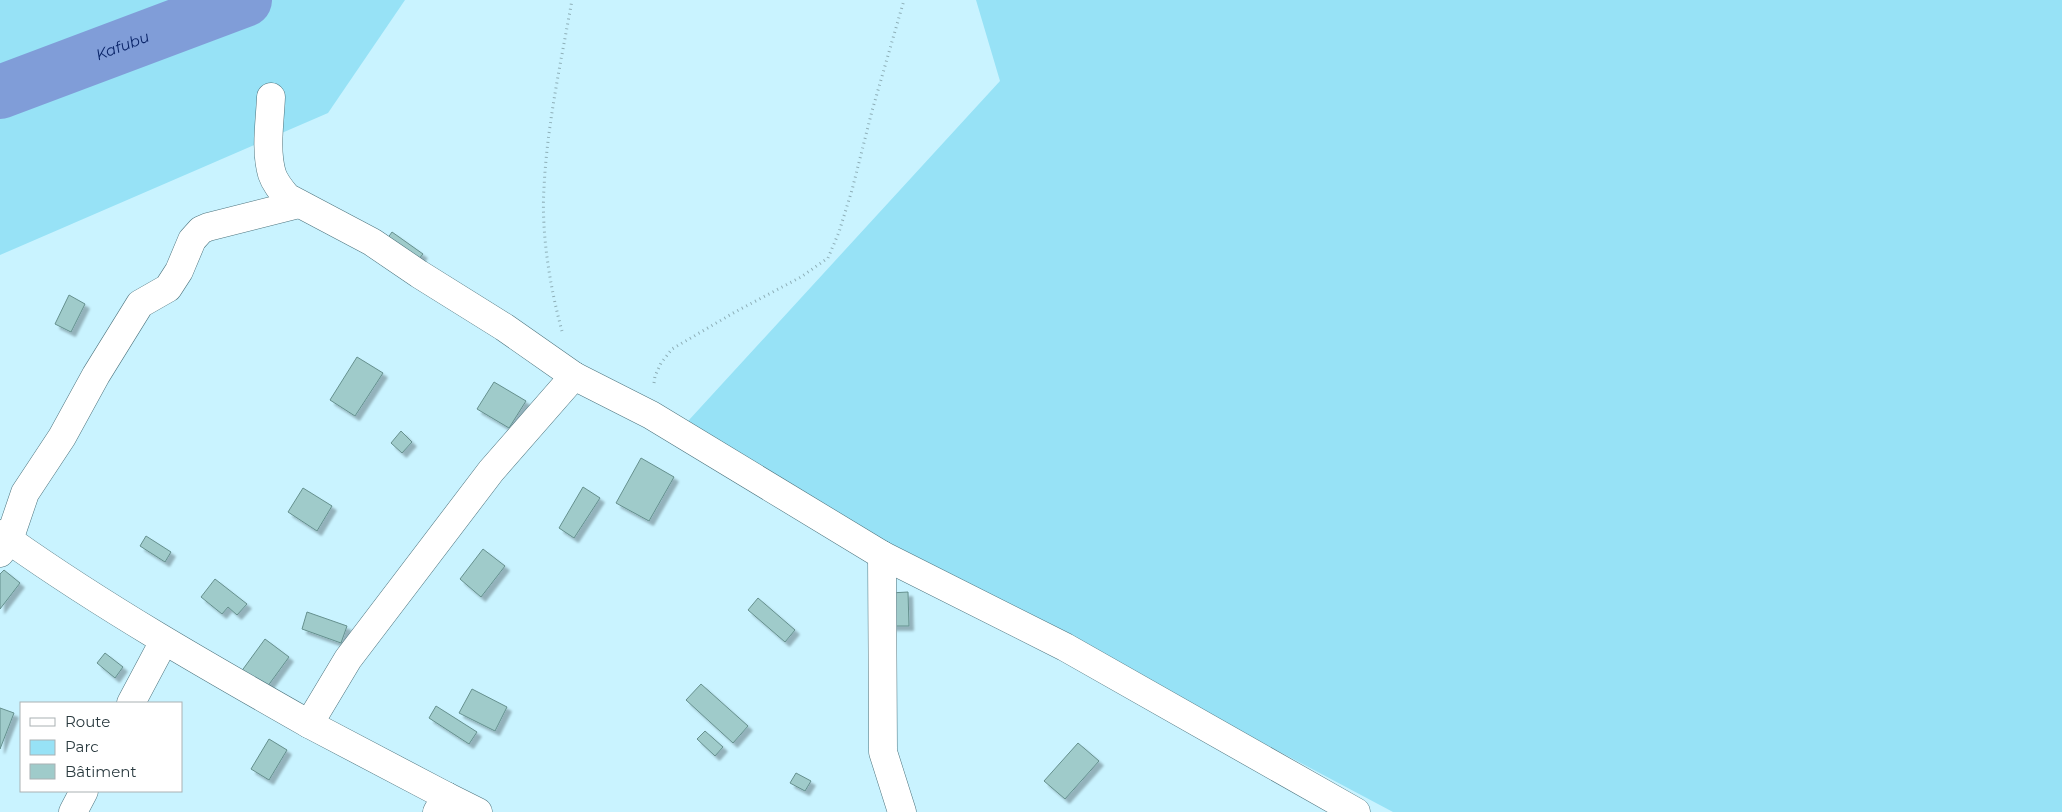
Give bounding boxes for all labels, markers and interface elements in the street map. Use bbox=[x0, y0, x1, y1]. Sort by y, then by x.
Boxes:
water label: Kafubu bbox=[93, 27, 152, 64]
legend bbox=[20, 702, 182, 792]
text: Route bbox=[65, 712, 110, 731]
text: Parc bbox=[65, 737, 99, 756]
text: Bâtiment bbox=[65, 762, 137, 781]

